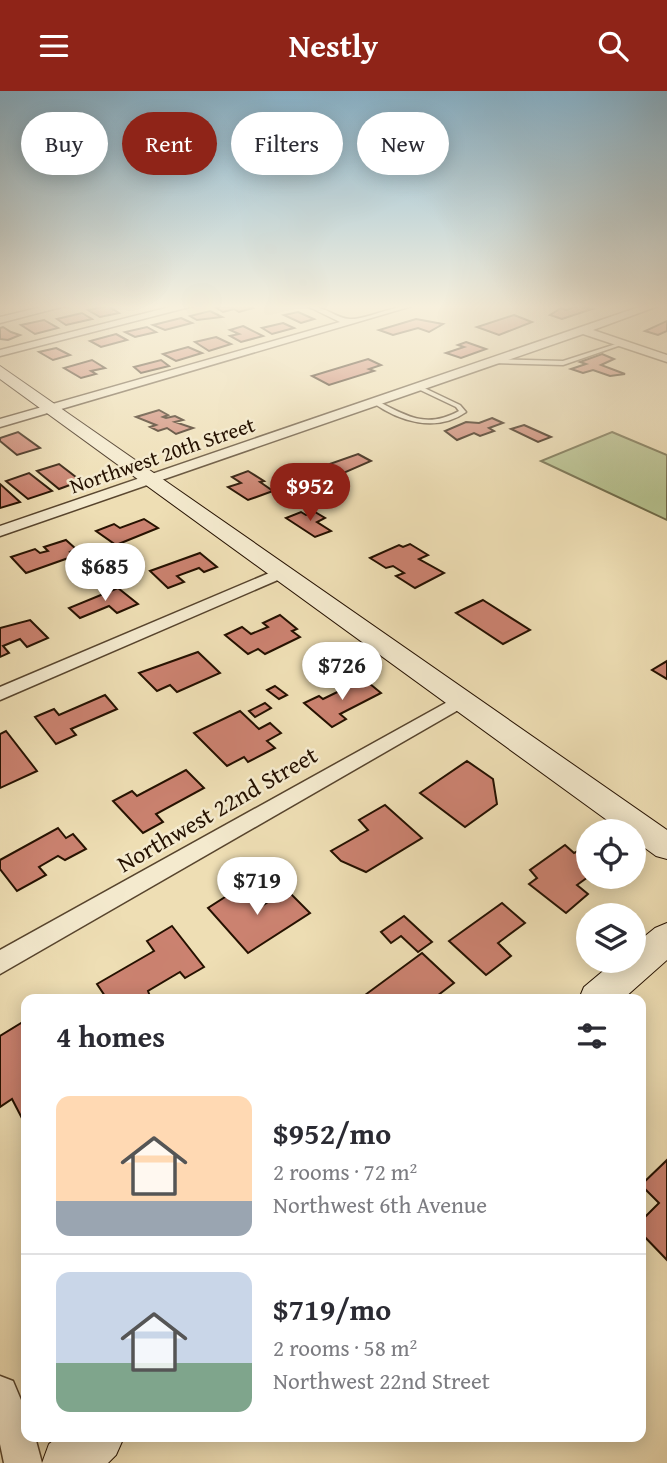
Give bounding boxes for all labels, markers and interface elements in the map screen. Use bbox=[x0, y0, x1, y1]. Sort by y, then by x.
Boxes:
text: Nestly bbox=[289, 22, 378, 69]
icon: menu bbox=[35, 27, 73, 65]
icon: search bbox=[594, 27, 632, 65]
chip: Buy bbox=[21, 112, 108, 175]
chip: Rent bbox=[122, 112, 217, 175]
chip: Filters bbox=[231, 112, 343, 175]
chip: New bbox=[357, 112, 449, 175]
street label: Northwest 20th Street bbox=[65, 409, 259, 501]
pin: $952 bbox=[269, 463, 351, 523]
text: $952 bbox=[286, 469, 334, 502]
pin: $685 bbox=[64, 543, 146, 603]
text: $685 bbox=[81, 549, 129, 582]
pin: $726 bbox=[301, 643, 383, 702]
text: $726 bbox=[318, 648, 366, 681]
street label: Northwest 22nd Street bbox=[110, 737, 324, 881]
map controls bbox=[576, 819, 646, 973]
button: locate bbox=[576, 819, 646, 889]
pin: $719 bbox=[216, 857, 298, 917]
text: $719 bbox=[233, 863, 281, 896]
button: layers bbox=[576, 903, 646, 973]
text: 4 homes bbox=[56, 1014, 165, 1058]
icon: filters bbox=[573, 1017, 611, 1055]
text: $952/mo bbox=[273, 1111, 391, 1155]
icon: home bbox=[112, 1124, 196, 1208]
text: 2 rooms · 72 m² bbox=[273, 1155, 417, 1188]
text: Northwest 6th Avenue bbox=[273, 1188, 487, 1221]
text: $719/mo bbox=[273, 1287, 391, 1331]
icon: home bbox=[112, 1300, 196, 1384]
text: 2 rooms · 58 m² bbox=[273, 1331, 417, 1364]
text: Northwest 22nd Street bbox=[273, 1364, 490, 1397]

